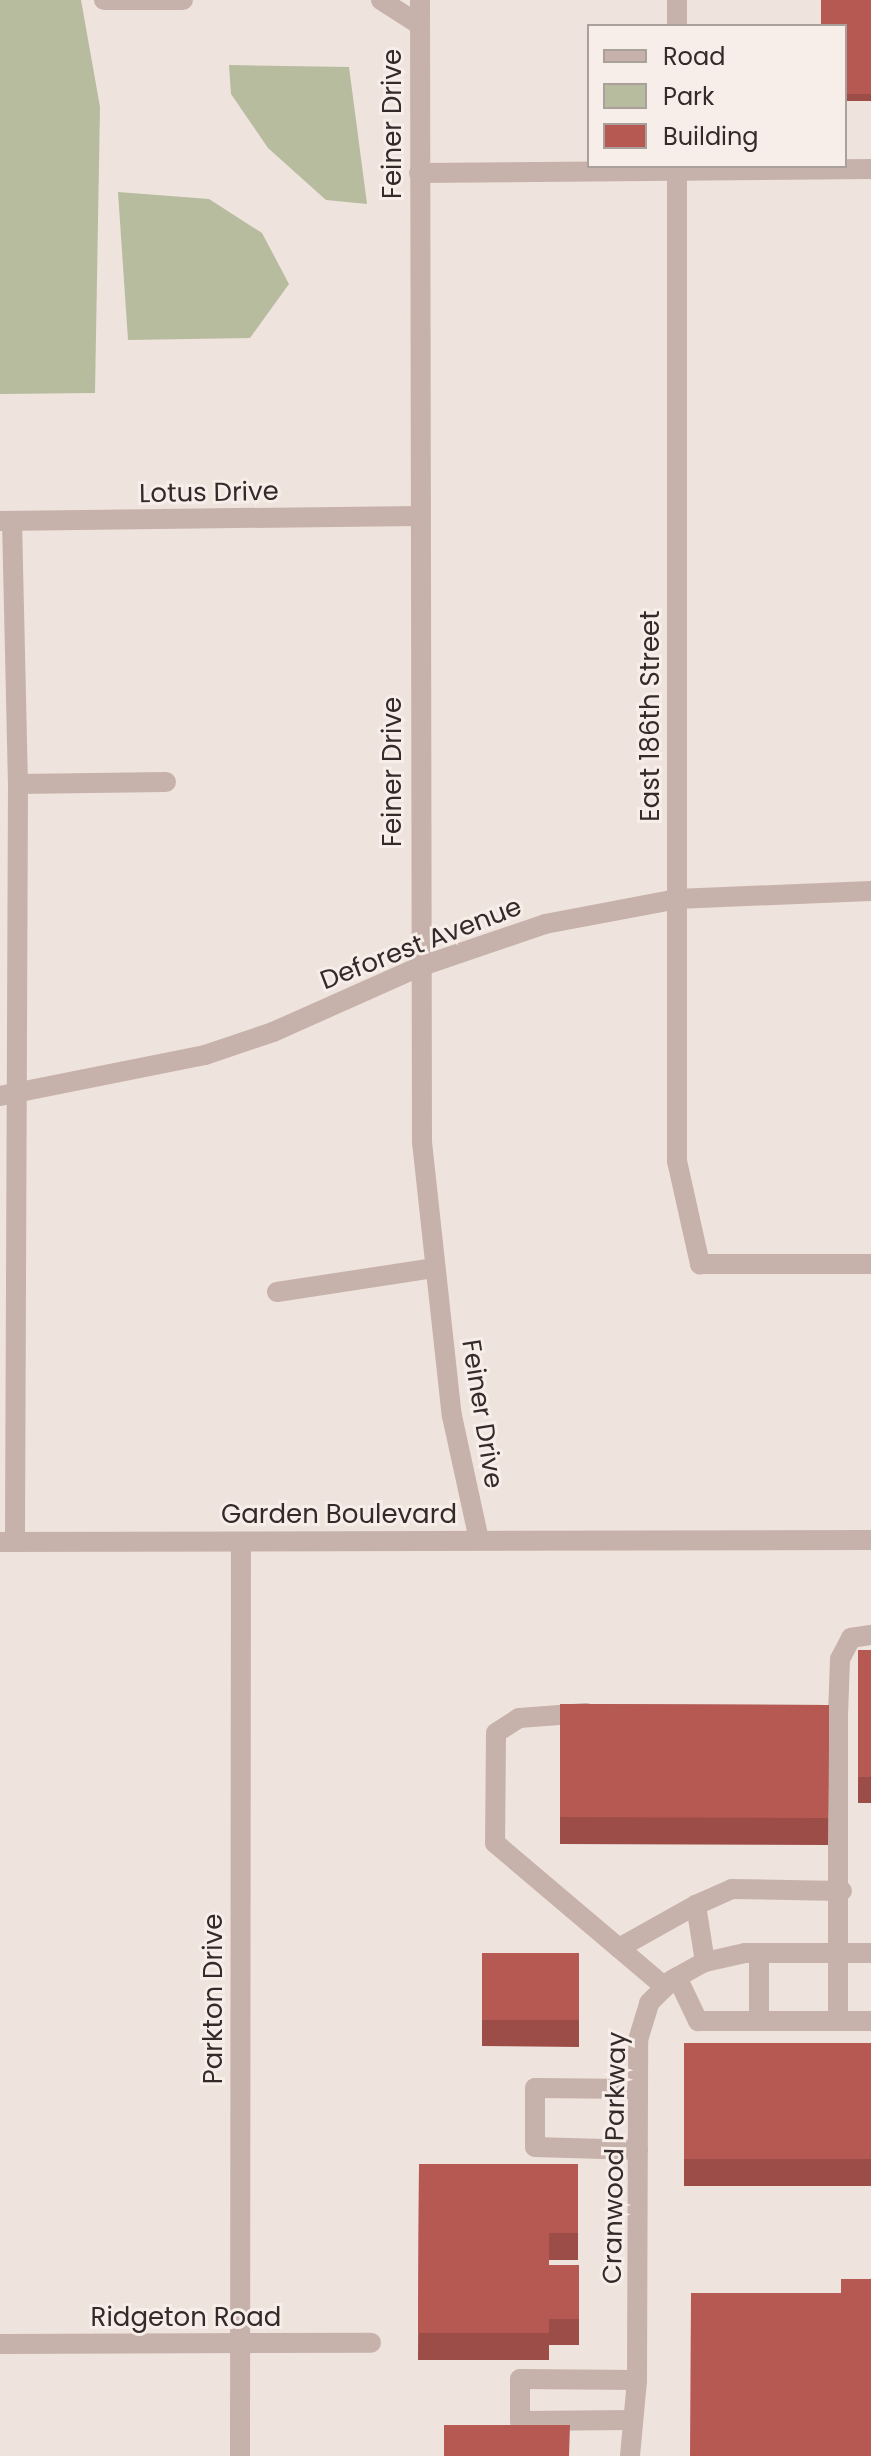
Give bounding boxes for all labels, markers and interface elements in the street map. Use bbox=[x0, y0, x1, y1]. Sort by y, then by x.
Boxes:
legend bbox=[587, 24, 847, 168]
text: Road bbox=[663, 40, 725, 73]
street label: Feiner Drive bbox=[377, 49, 409, 199]
text: Park bbox=[663, 80, 714, 113]
text: Building bbox=[663, 120, 759, 153]
street label: Lotus Drive bbox=[139, 476, 279, 510]
street label: East 186th Street bbox=[635, 610, 667, 822]
street label: Feiner Drive bbox=[377, 697, 409, 847]
street label: Deforest Avenue bbox=[316, 891, 526, 997]
street label: Feiner Drive bbox=[455, 1337, 509, 1491]
street label: Garden Boulevard bbox=[221, 1499, 457, 1531]
street label: Parkton Drive bbox=[198, 1914, 230, 2084]
street label: Cranwood Parkway bbox=[597, 2032, 633, 2284]
street label: Ridgeton Road bbox=[91, 2302, 281, 2334]

